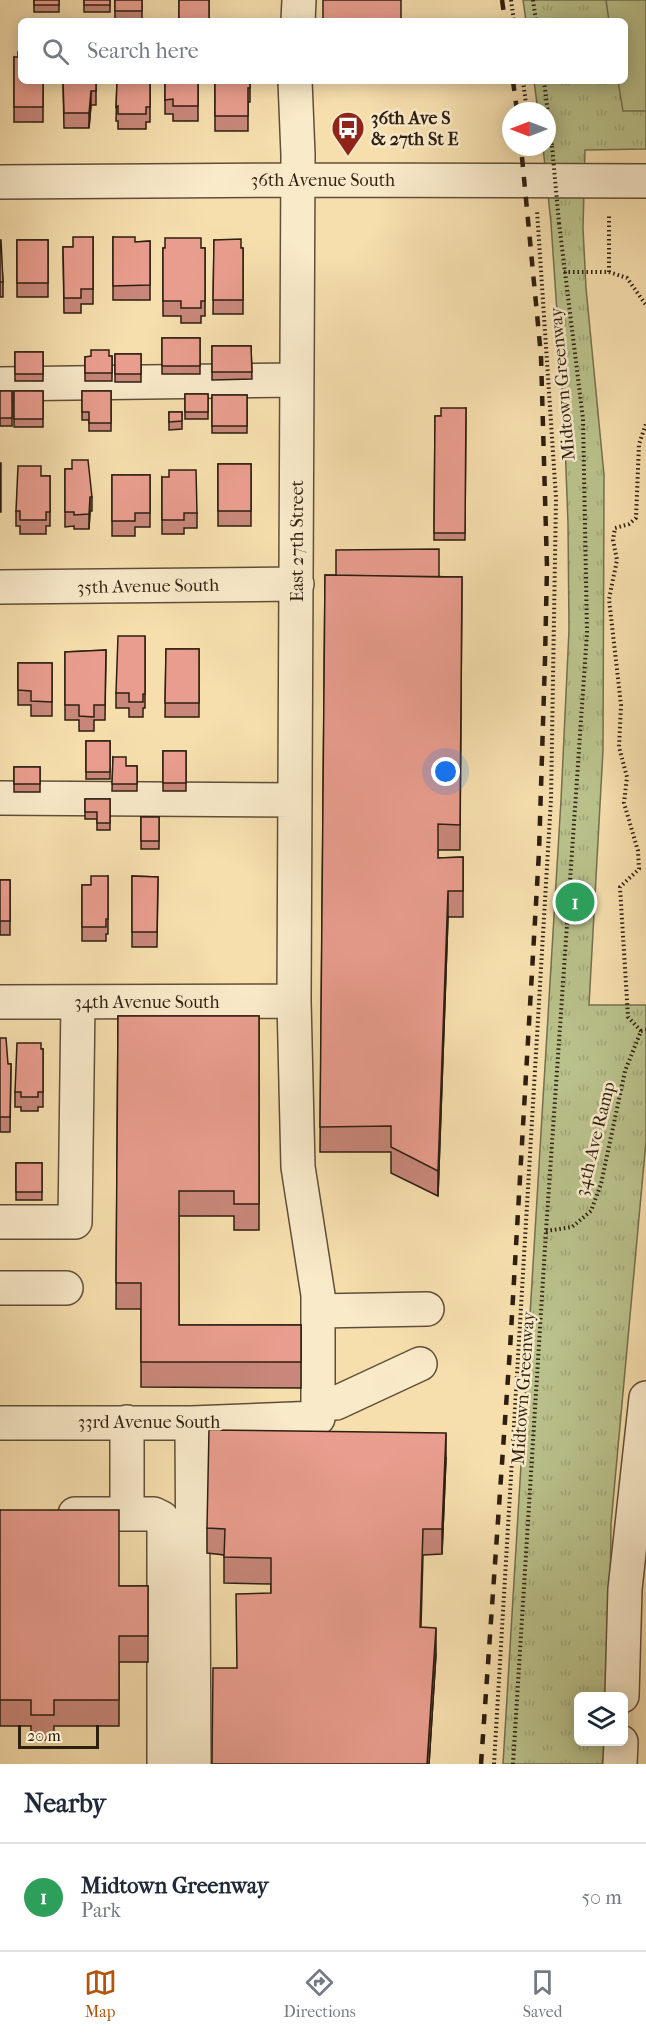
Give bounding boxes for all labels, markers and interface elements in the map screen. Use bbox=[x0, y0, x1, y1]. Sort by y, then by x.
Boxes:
search box bbox=[18, 18, 628, 84]
icon: search bbox=[39, 35, 72, 68]
text: Search here bbox=[87, 38, 199, 64]
north arrow bbox=[502, 102, 556, 156]
place label: 36th Ave S & 27th St E bbox=[371, 108, 459, 150]
bus stop icon: 36th Ave S & 27th St E bbox=[330, 110, 366, 157]
street label: 36th Avenue South bbox=[251, 170, 395, 191]
street label: Midtown Greenway bbox=[545, 305, 580, 461]
street label: East 27th Street bbox=[287, 479, 308, 602]
street label: 35th Avenue South bbox=[77, 575, 219, 598]
your location bbox=[431, 757, 460, 786]
pin: 1 bbox=[556, 880, 594, 924]
street label: 34th Avenue South bbox=[74, 992, 220, 1013]
street label: 34th Ave Ramp bbox=[571, 1079, 620, 1199]
street label: Midtown Greenway bbox=[508, 1309, 539, 1465]
street label: 33rd Avenue South bbox=[78, 1412, 220, 1433]
map controls bbox=[574, 1692, 628, 1746]
button: layers bbox=[574, 1692, 628, 1746]
scale bar bbox=[18, 1722, 99, 1750]
text: 20 m bbox=[27, 1726, 61, 1745]
text: Nearby bbox=[24, 1788, 106, 1819]
text: Midtown Greenway bbox=[81, 1873, 268, 1899]
text: 1 bbox=[40, 1886, 47, 1909]
text: 50 m bbox=[581, 1886, 622, 1909]
text: Park bbox=[81, 1899, 121, 1922]
tab: Map bbox=[84, 1966, 117, 2021]
tab: Directions bbox=[284, 1966, 356, 2021]
tab: Saved bbox=[523, 1966, 562, 2021]

